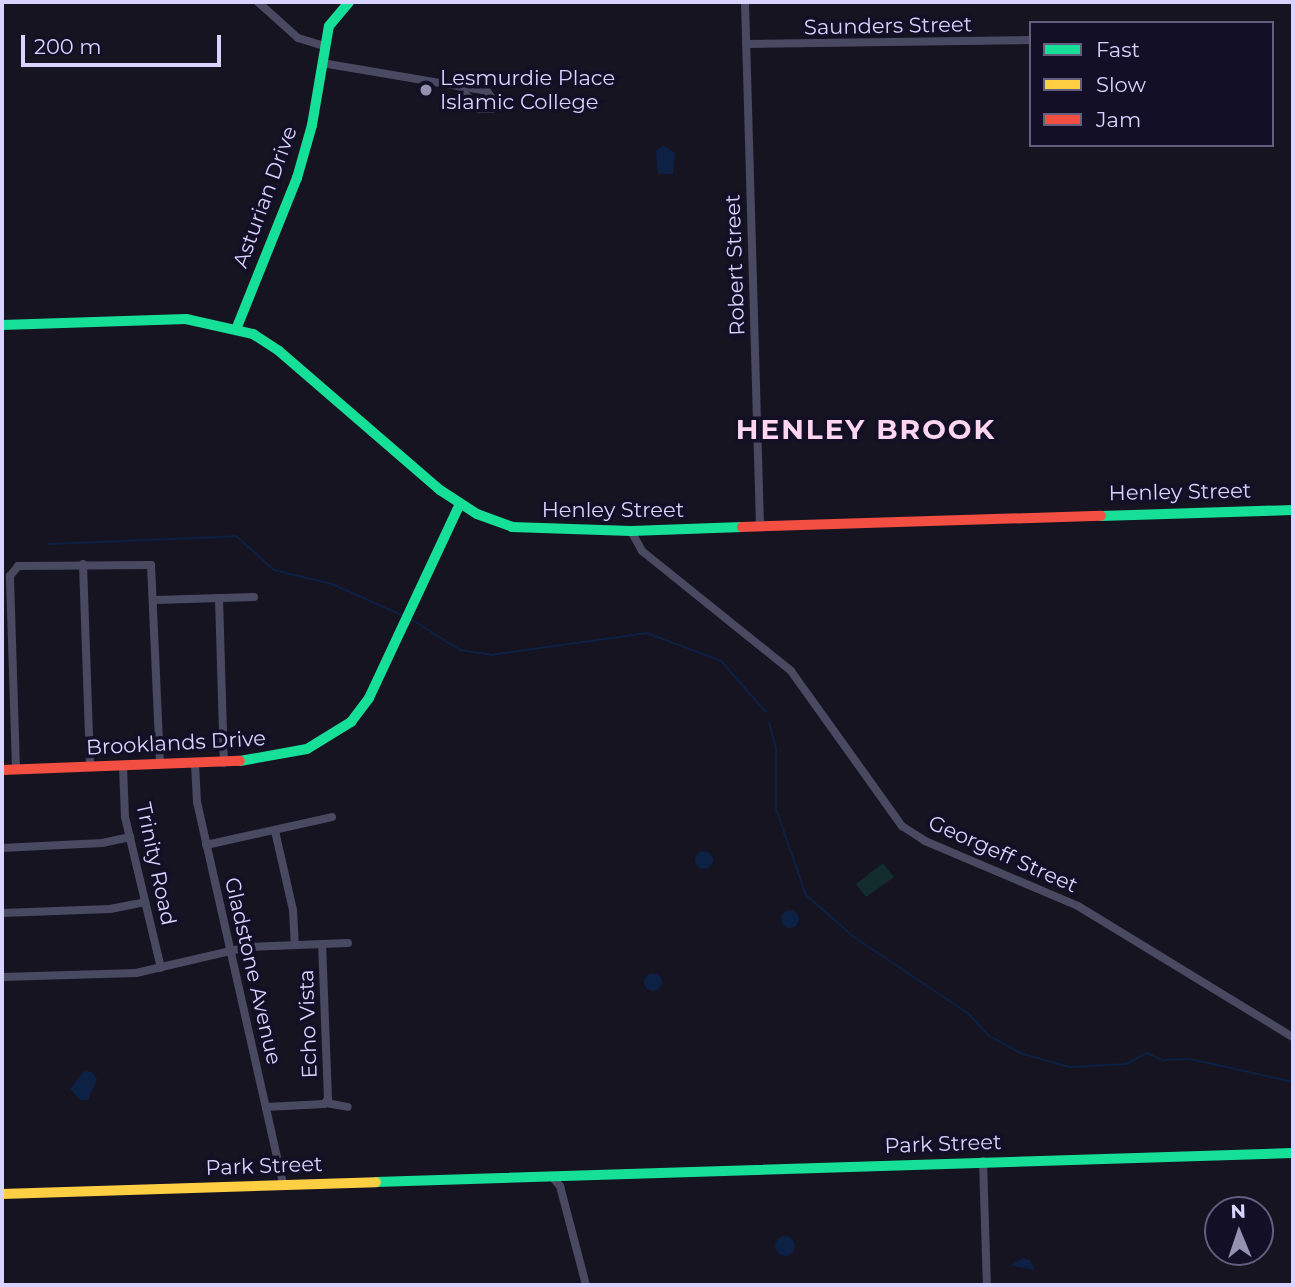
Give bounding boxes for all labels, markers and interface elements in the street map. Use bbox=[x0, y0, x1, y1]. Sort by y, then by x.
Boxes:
street label: Saunders Street bbox=[804, 12, 972, 40]
scale bar bbox=[24, 21, 224, 65]
legend bbox=[1029, 21, 1274, 147]
text: 200 m bbox=[34, 34, 101, 59]
text: Fast bbox=[1096, 37, 1140, 62]
place label: Lesmurdie Place Islamic College bbox=[440, 65, 615, 115]
text: Slow bbox=[1096, 72, 1146, 97]
marker: Lesmurdie Place Islamic College bbox=[418, 82, 434, 98]
text: Jam bbox=[1096, 107, 1141, 132]
street label: Asturian Drive bbox=[228, 123, 302, 271]
street label: Robert Street bbox=[720, 194, 750, 336]
district label: HENLEY BROOK bbox=[737, 412, 995, 446]
street label: Henley Street bbox=[1109, 478, 1251, 506]
street label: Henley Street bbox=[542, 497, 684, 523]
street label: Brooklands Drive bbox=[85, 726, 267, 760]
street label: Trinity Road bbox=[131, 800, 181, 928]
street label: Georgeff Street bbox=[925, 810, 1081, 898]
street label: Gladstone Avenue bbox=[219, 875, 287, 1067]
street label: Echo Vista bbox=[294, 969, 322, 1079]
street label: Park Street bbox=[884, 1129, 1002, 1159]
street label: Park Street bbox=[205, 1151, 323, 1181]
north arrow bbox=[1204, 1196, 1274, 1266]
text: N bbox=[1230, 1200, 1246, 1223]

